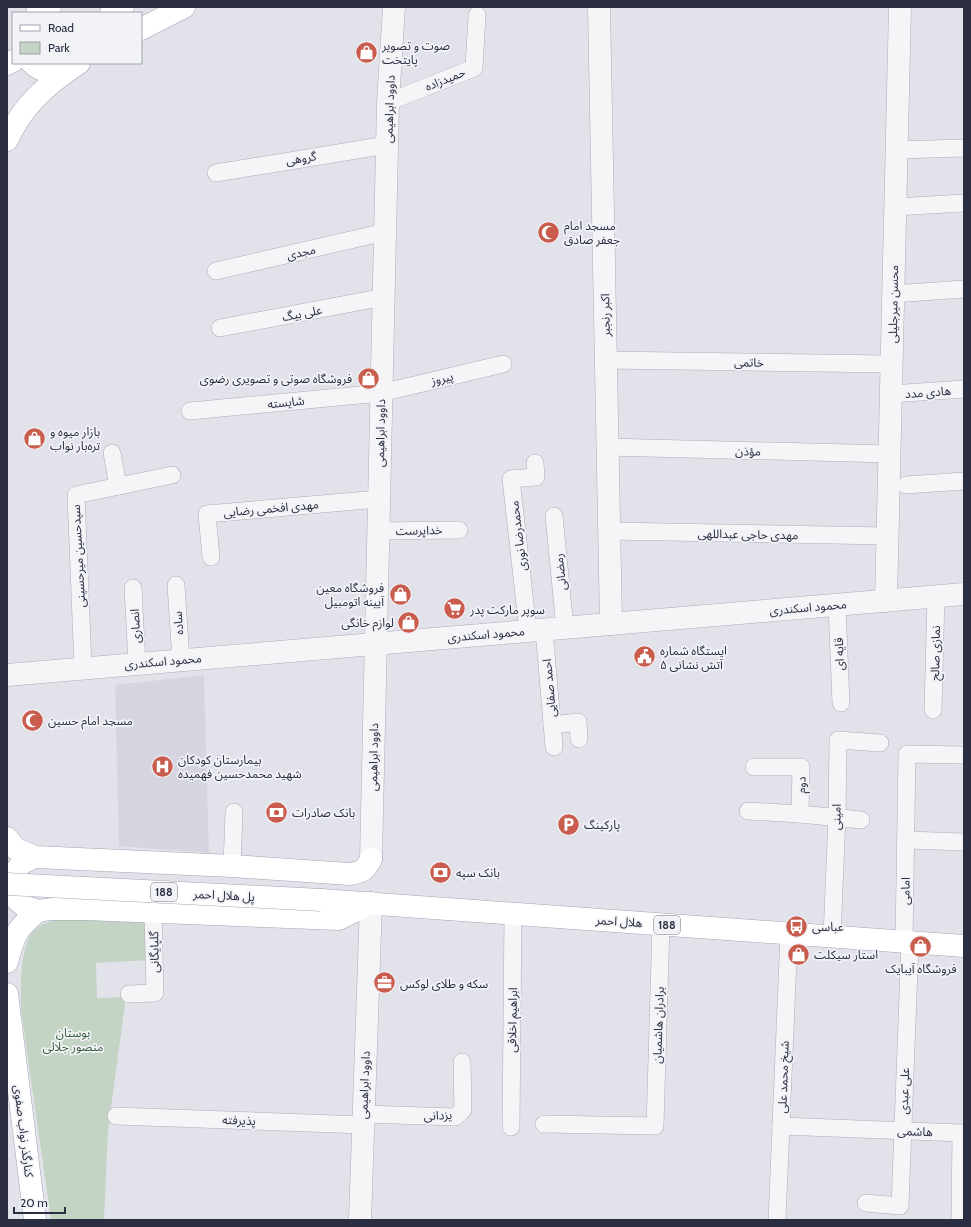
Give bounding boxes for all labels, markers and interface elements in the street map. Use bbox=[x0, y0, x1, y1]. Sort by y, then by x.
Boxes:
legend bbox=[12, 12, 142, 64]
text: Road bbox=[48, 20, 74, 35]
place label: صوت و تصویر پایتخت bbox=[381, 38, 450, 68]
shop icon: صوت و تصویر پایتخت bbox=[354, 39, 380, 65]
text: Park bbox=[48, 40, 70, 55]
street label: حمیدزاده bbox=[423, 64, 467, 94]
street label: داوود ابراهیمی bbox=[380, 74, 398, 143]
street label: گروهی bbox=[285, 148, 318, 168]
place label: مسجد امام جعفر صادق bbox=[564, 218, 620, 247]
mosque icon: مسجد امام جعفر صادق bbox=[536, 219, 562, 245]
street label: مجدی bbox=[285, 241, 317, 263]
street label: محسن میرجلیلی bbox=[885, 265, 901, 343]
street label: اکبر رنجبر bbox=[597, 293, 613, 338]
street label: علی بیگ bbox=[281, 302, 323, 324]
street label: خاتمی bbox=[734, 354, 764, 370]
shop icon: فروشگاه صوتی و تصویری رضوی bbox=[355, 365, 381, 391]
street label: پیروز bbox=[428, 368, 455, 389]
place label: فروشگاه صوتی و تصویری رضوی bbox=[200, 371, 352, 386]
street label: هادی مدد bbox=[904, 383, 952, 401]
street label: شایسته bbox=[267, 393, 305, 411]
street label: داوود ابراهیمی bbox=[372, 398, 388, 467]
place label: بازار میوه و تره‌بار نواب bbox=[50, 424, 101, 453]
shop icon: بازار میوه و تره‌بار نواب bbox=[21, 425, 47, 451]
street label: مؤذن bbox=[735, 443, 761, 459]
street label: مهدی افخمی رضایی bbox=[223, 496, 319, 520]
street label: محمدرضا نوری bbox=[506, 500, 530, 572]
street label: سیدحسین میرحسینی bbox=[68, 504, 88, 608]
street label: خداپرست bbox=[395, 522, 443, 539]
street label: مهدی حاجی عبداللهی bbox=[697, 526, 799, 542]
street label: رمضانی bbox=[551, 553, 569, 591]
place label: فروشگاه معین آیینه اتومبیل bbox=[316, 580, 384, 609]
shop icon: فروشگاه معین آیینه اتومبیل bbox=[387, 581, 413, 607]
supermarket icon: سوپر مارکت پدر bbox=[442, 596, 468, 622]
street label: محمود اسکندری bbox=[769, 596, 847, 618]
place label: سوپر مارکت پدر bbox=[469, 602, 545, 618]
street label: انصاری bbox=[127, 608, 143, 644]
shop icon: لوازم خانگی bbox=[396, 609, 422, 635]
street label: ساده bbox=[170, 611, 186, 635]
place label: لوازم خانگی bbox=[341, 615, 394, 632]
street label: محمود اسکندری bbox=[447, 623, 525, 645]
street label: نمازی صالح bbox=[927, 625, 945, 681]
street label: قایه ای bbox=[831, 637, 847, 671]
place label: ایستگاه شماره ۵ آتش نشانی bbox=[660, 643, 727, 672]
public building icon: ایستگاه شماره ۵ آتش نشانی bbox=[632, 644, 658, 670]
street label: محمود اسکندری bbox=[124, 650, 202, 672]
street label: احمد صفایی bbox=[539, 658, 559, 718]
mosque icon: مسجد امام حسین bbox=[19, 707, 45, 733]
place label: مسجد امام حسین bbox=[48, 713, 133, 730]
street label: داوود ابراهیمی bbox=[365, 722, 381, 791]
place label: بیمارستان کودکان شهید محمدحسین فهمیده bbox=[178, 752, 302, 781]
hospital icon: بیمارستان کودکان شهید محمدحسین فهمیده bbox=[149, 753, 175, 779]
street label: دوم bbox=[793, 776, 811, 794]
bank icon: بانک صادرات bbox=[263, 799, 289, 825]
street label: امینی bbox=[828, 803, 844, 830]
place label: بانک صادرات bbox=[292, 805, 355, 820]
parking icon: پارکینگ bbox=[555, 811, 581, 837]
place label: پارکینگ bbox=[584, 817, 620, 833]
bank icon: بانک سپه bbox=[427, 859, 453, 885]
place label: بانک سپه bbox=[456, 865, 500, 881]
street label: امامی bbox=[897, 877, 913, 905]
road number: 188 bbox=[151, 883, 177, 901]
street label: پل هلال احمر bbox=[192, 886, 255, 905]
street label: هلال احمر bbox=[594, 912, 643, 930]
bus stop icon: عباسی bbox=[783, 913, 809, 939]
road number: 188 bbox=[654, 916, 680, 934]
place label: عباسی bbox=[812, 919, 844, 934]
street label: گلپایگانی bbox=[146, 930, 163, 973]
shop icon: فروشگاه آیبایک bbox=[908, 934, 934, 960]
shop icon: استار سیکلت bbox=[785, 941, 811, 967]
place label: استار سیکلت bbox=[814, 947, 878, 962]
place label: فروشگاه آیبایک bbox=[885, 961, 957, 976]
office icon: سکه و طلای لوکس bbox=[371, 970, 397, 996]
place label: سکه و طلای لوکس bbox=[400, 976, 488, 991]
street label: برادران هاشمیان bbox=[649, 986, 667, 1064]
street label: ابراهیم اخلاقی bbox=[504, 987, 522, 1053]
park label: بوستان منصور جلالی bbox=[43, 1025, 103, 1054]
street label: شیخ محمد علی bbox=[774, 1040, 794, 1114]
street label: داوود ابراهیمی bbox=[355, 1050, 373, 1119]
street label: علی عبدی bbox=[896, 1067, 912, 1115]
street label: کنارگذر نواب صفوی bbox=[11, 1084, 37, 1179]
street label: یزدانی bbox=[423, 1107, 453, 1123]
street label: پذیرفته bbox=[222, 1112, 256, 1129]
street label: هاشمی bbox=[897, 1123, 933, 1139]
scale bar bbox=[14, 1189, 65, 1215]
text: 20 m bbox=[20, 1195, 48, 1210]

